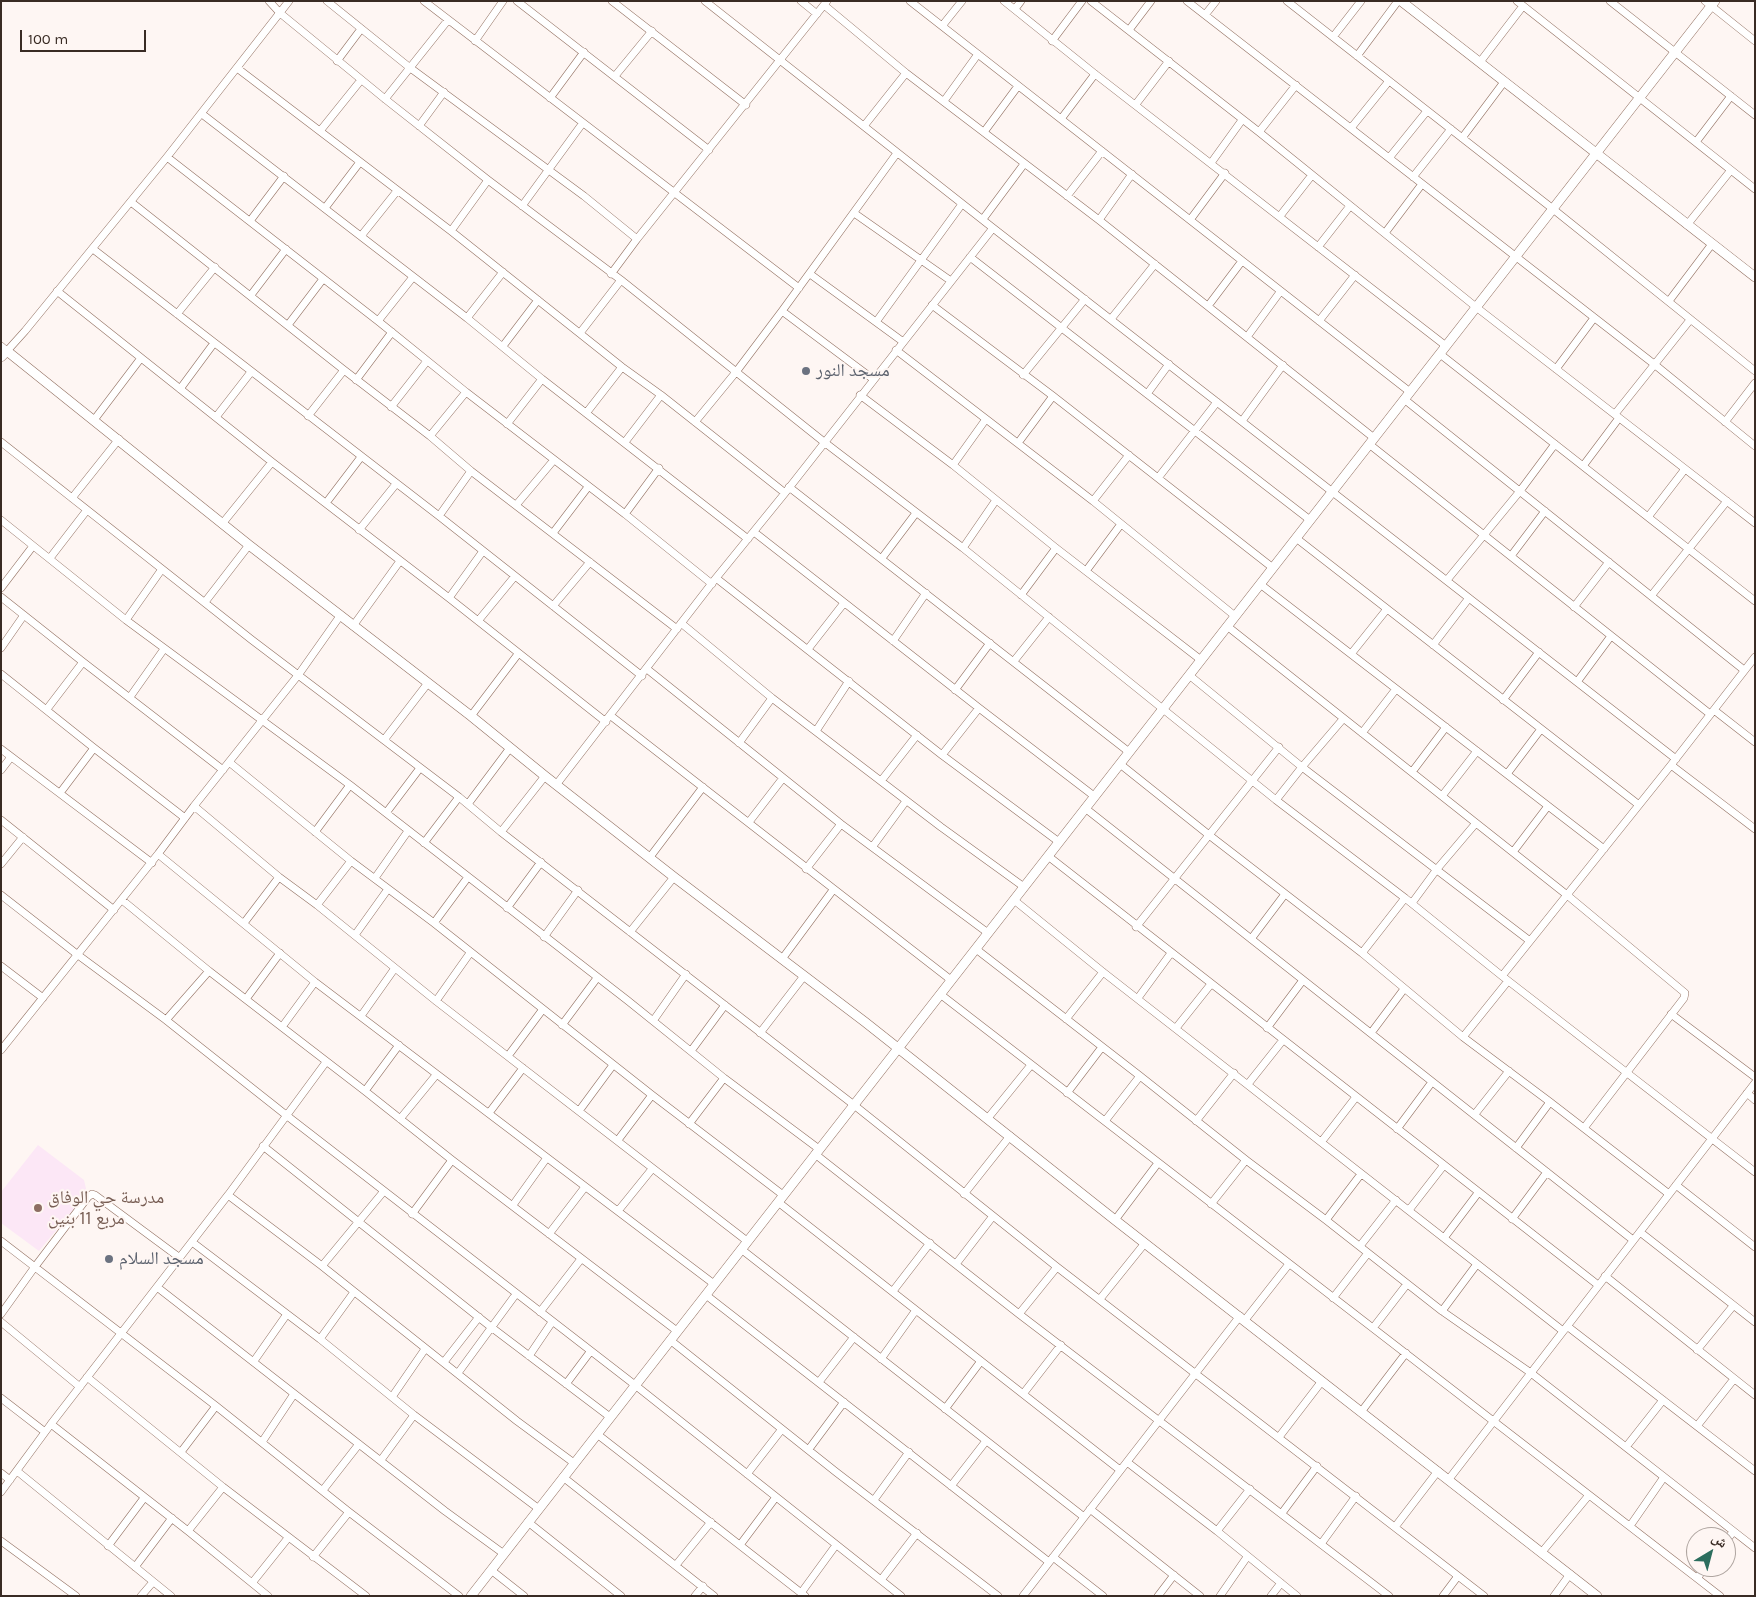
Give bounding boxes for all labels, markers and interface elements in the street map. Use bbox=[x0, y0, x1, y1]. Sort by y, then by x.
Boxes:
scale bar bbox=[22, 20, 149, 52]
text: 100 m bbox=[28, 30, 68, 48]
place label: مسجد النور bbox=[816, 360, 890, 382]
marker: مسجد النور bbox=[800, 365, 812, 377]
place label: مدرسة حي الوفاق مربع 11 بنين bbox=[48, 1187, 164, 1230]
marker: مدرسة حي الوفاق مربع 11 بنين bbox=[32, 1202, 44, 1214]
place label: مسجد السلام bbox=[119, 1248, 204, 1270]
marker: مسجد السلام bbox=[103, 1253, 115, 1265]
north arrow bbox=[1686, 1527, 1736, 1577]
text: ش bbox=[1709, 1529, 1731, 1552]

